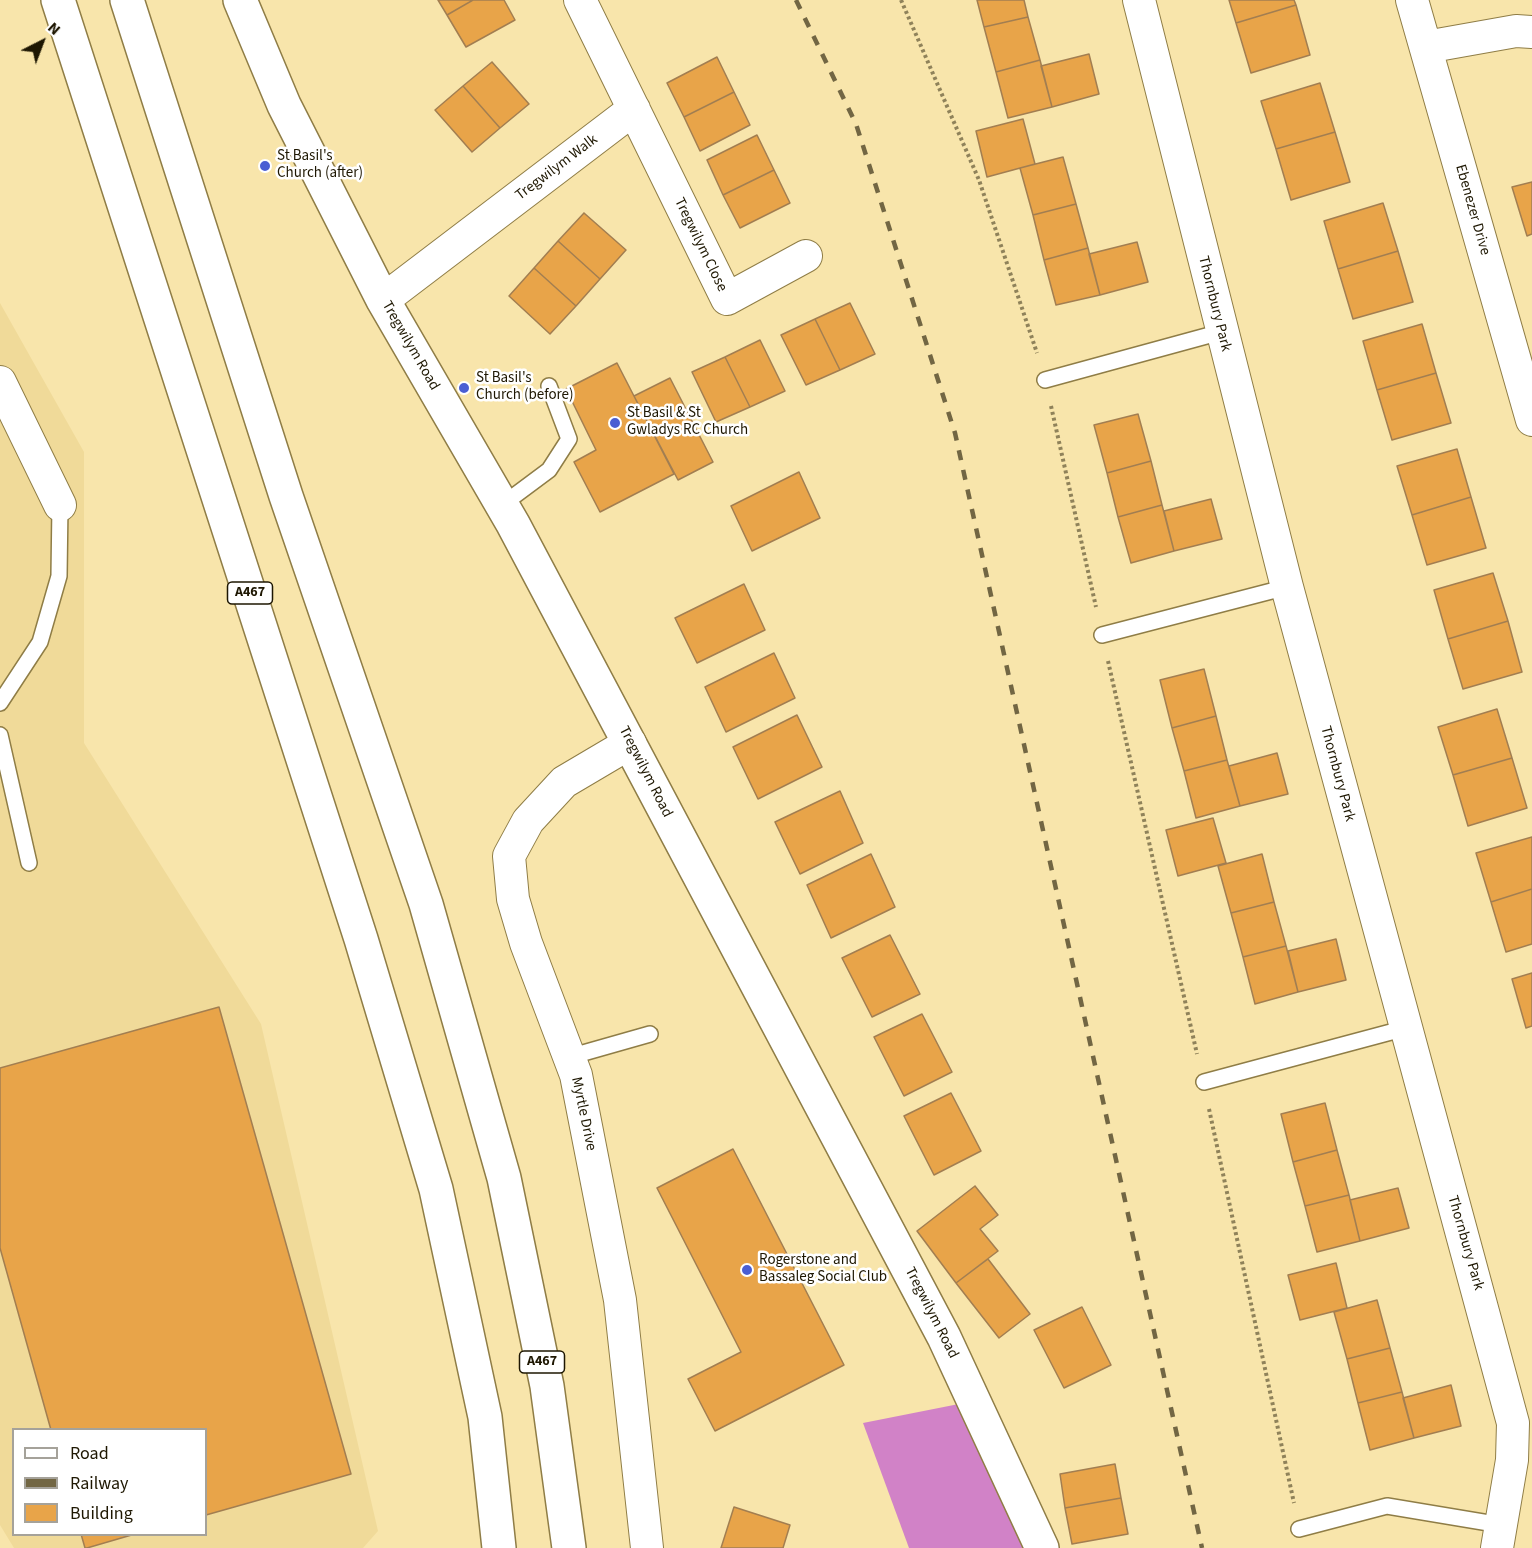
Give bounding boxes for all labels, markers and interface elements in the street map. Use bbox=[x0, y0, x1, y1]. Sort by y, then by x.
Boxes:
north arrow bbox=[12, 12, 72, 72]
text: N bbox=[43, 17, 65, 40]
street label: Tregwilym Walk bbox=[512, 131, 602, 205]
place label: St Basil's Church (after) bbox=[277, 148, 363, 183]
marker: St Basil's Church (after) bbox=[258, 159, 272, 173]
street label: Ebenezer Drive bbox=[1450, 163, 1494, 257]
street label: Tregwilym Close bbox=[670, 195, 730, 295]
street label: Thornbury Park bbox=[1193, 254, 1235, 354]
street label: Tregwilym Road bbox=[377, 298, 443, 394]
place label: St Basil's Church (before) bbox=[476, 370, 574, 405]
marker: St Basil's Church (before) bbox=[457, 381, 471, 395]
place label: St Basil & St Gwladys RC Church bbox=[627, 405, 748, 440]
marker: St Basil & St Gwladys RC Church bbox=[608, 416, 622, 430]
road number: A467 bbox=[228, 582, 272, 604]
street label: Tregwilym Road bbox=[614, 723, 676, 821]
street label: Thornbury Park bbox=[1316, 724, 1358, 824]
street label: Myrtle Drive bbox=[566, 1075, 600, 1153]
street label: Thornbury Park bbox=[1443, 1194, 1487, 1292]
place label: Rogerstone and Bassaleg Social Club bbox=[759, 1252, 887, 1287]
marker: Rogerstone and Bassaleg Social Club bbox=[740, 1263, 754, 1277]
street label: Tregwilym Road bbox=[900, 1264, 962, 1362]
road number: A467 bbox=[520, 1351, 564, 1373]
legend bbox=[12, 1428, 207, 1536]
text: Road bbox=[70, 1441, 109, 1466]
text: Railway bbox=[70, 1471, 129, 1496]
text: Building bbox=[70, 1501, 133, 1526]

